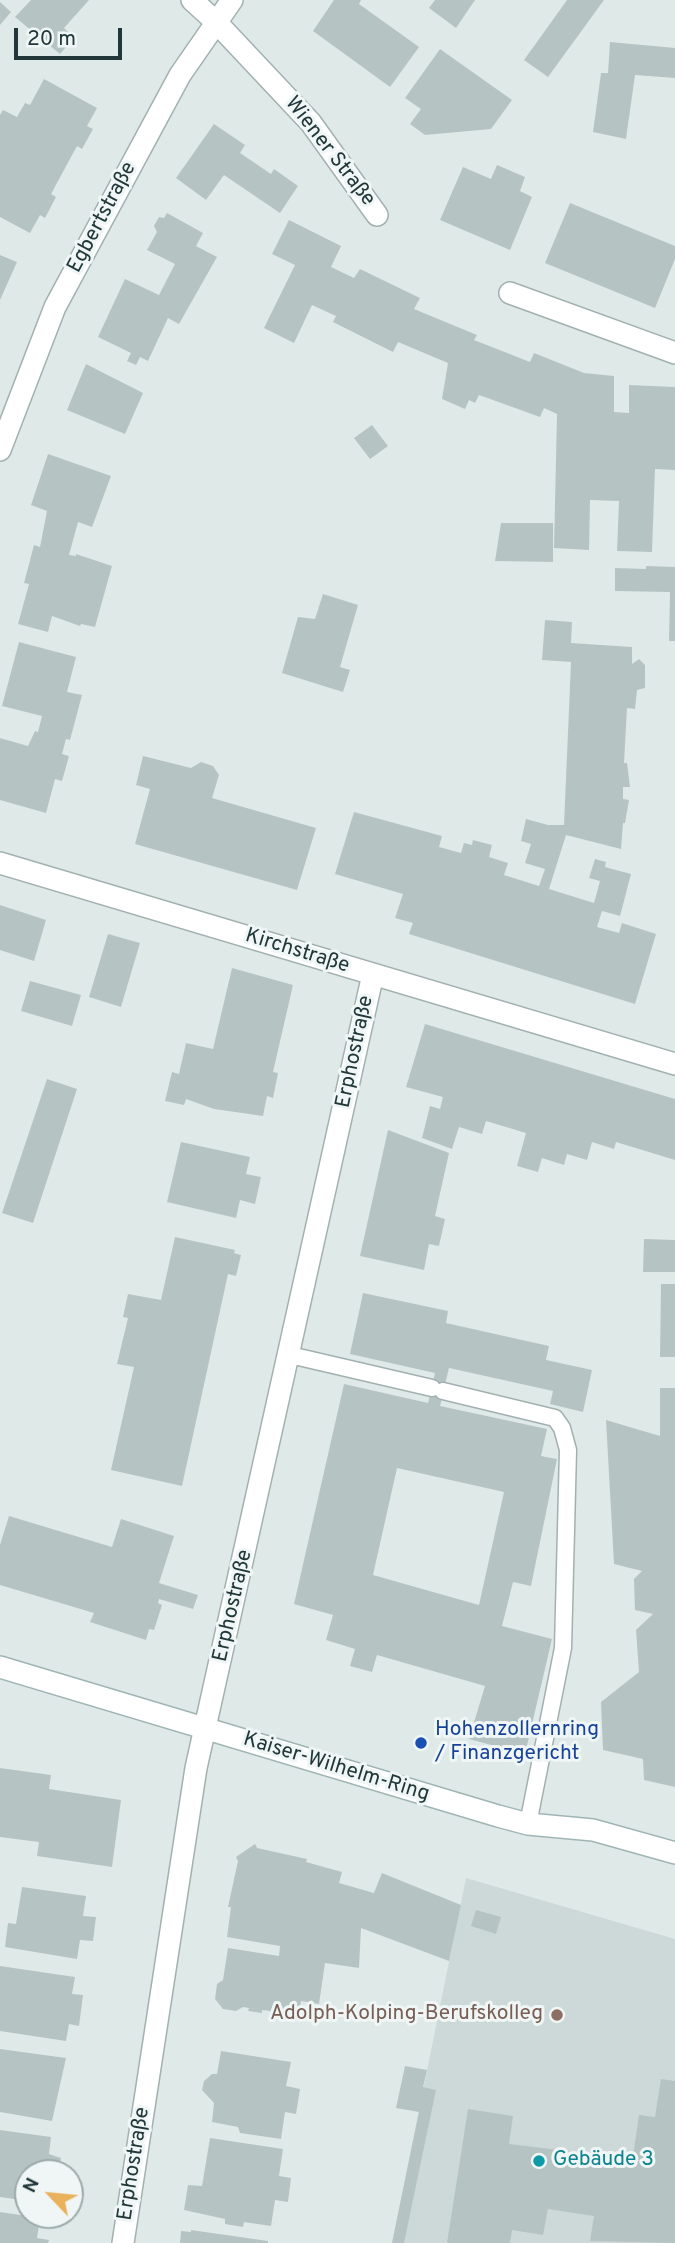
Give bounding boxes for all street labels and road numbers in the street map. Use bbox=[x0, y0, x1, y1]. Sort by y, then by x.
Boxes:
street label: Wiener Straße bbox=[278, 92, 380, 212]
street label: Egbertstraße bbox=[63, 158, 143, 278]
street label: Kirchstraße bbox=[242, 924, 352, 980]
street label: Erphostraße bbox=[332, 993, 380, 1111]
street label: Erphostraße bbox=[209, 1547, 259, 1665]
street label: Kaiser-Wilhelm-Ring bbox=[240, 1728, 432, 1808]
street label: Erphostraße bbox=[114, 2105, 156, 2223]

